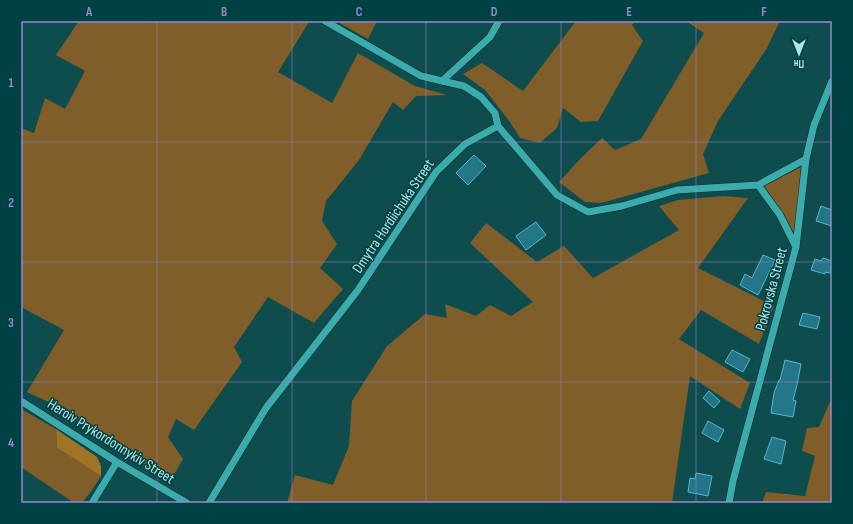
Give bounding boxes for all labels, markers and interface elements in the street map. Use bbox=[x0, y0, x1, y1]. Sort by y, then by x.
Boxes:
text: A bbox=[85, 4, 93, 20]
text: B bbox=[221, 4, 227, 20]
text: C bbox=[356, 4, 363, 20]
text: D bbox=[491, 4, 498, 20]
text: E bbox=[626, 4, 632, 20]
text: F bbox=[761, 4, 767, 20]
north arrow bbox=[779, 34, 819, 74]
text: Пн bbox=[793, 57, 804, 70]
text: 1 bbox=[8, 75, 14, 91]
street label: Dmytra Hordiichuka Street bbox=[348, 155, 439, 277]
text: 2 bbox=[8, 195, 14, 211]
street label: Pokrovska Street bbox=[751, 245, 792, 333]
text: 3 bbox=[8, 315, 14, 331]
street label: Heroiv Prykordonnykiv Street bbox=[44, 395, 178, 489]
text: 4 bbox=[8, 435, 14, 451]

